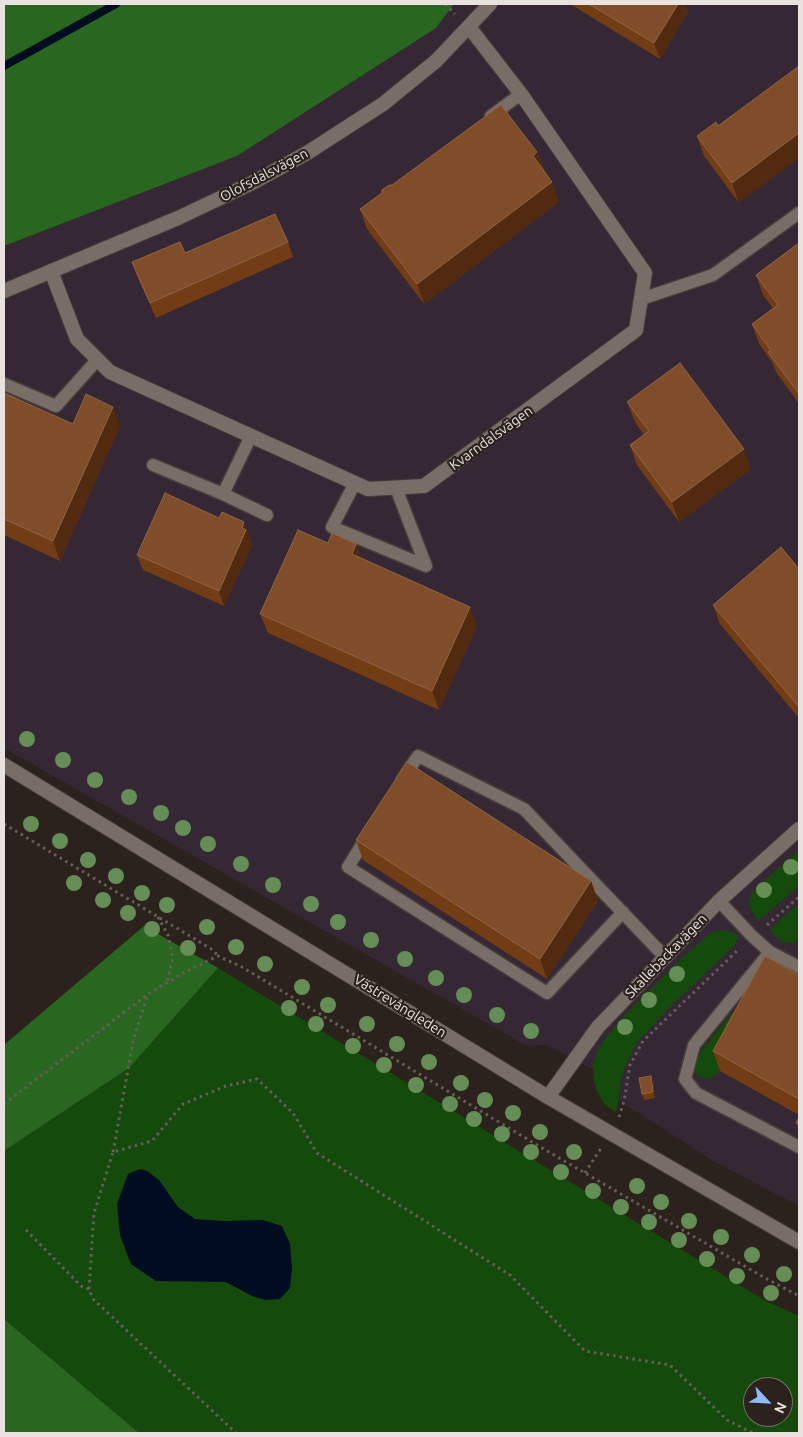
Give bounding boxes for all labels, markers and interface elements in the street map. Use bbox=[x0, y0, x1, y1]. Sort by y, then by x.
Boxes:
street label: Olofsdalsvägen bbox=[217, 145, 311, 205]
street label: Kvarndalsvägen bbox=[446, 402, 536, 474]
street label: Skallebackavägen bbox=[622, 910, 710, 1002]
street label: Västrevångleden bbox=[351, 971, 449, 1041]
north arrow bbox=[743, 1377, 793, 1427]
text: N bbox=[771, 1400, 790, 1416]

